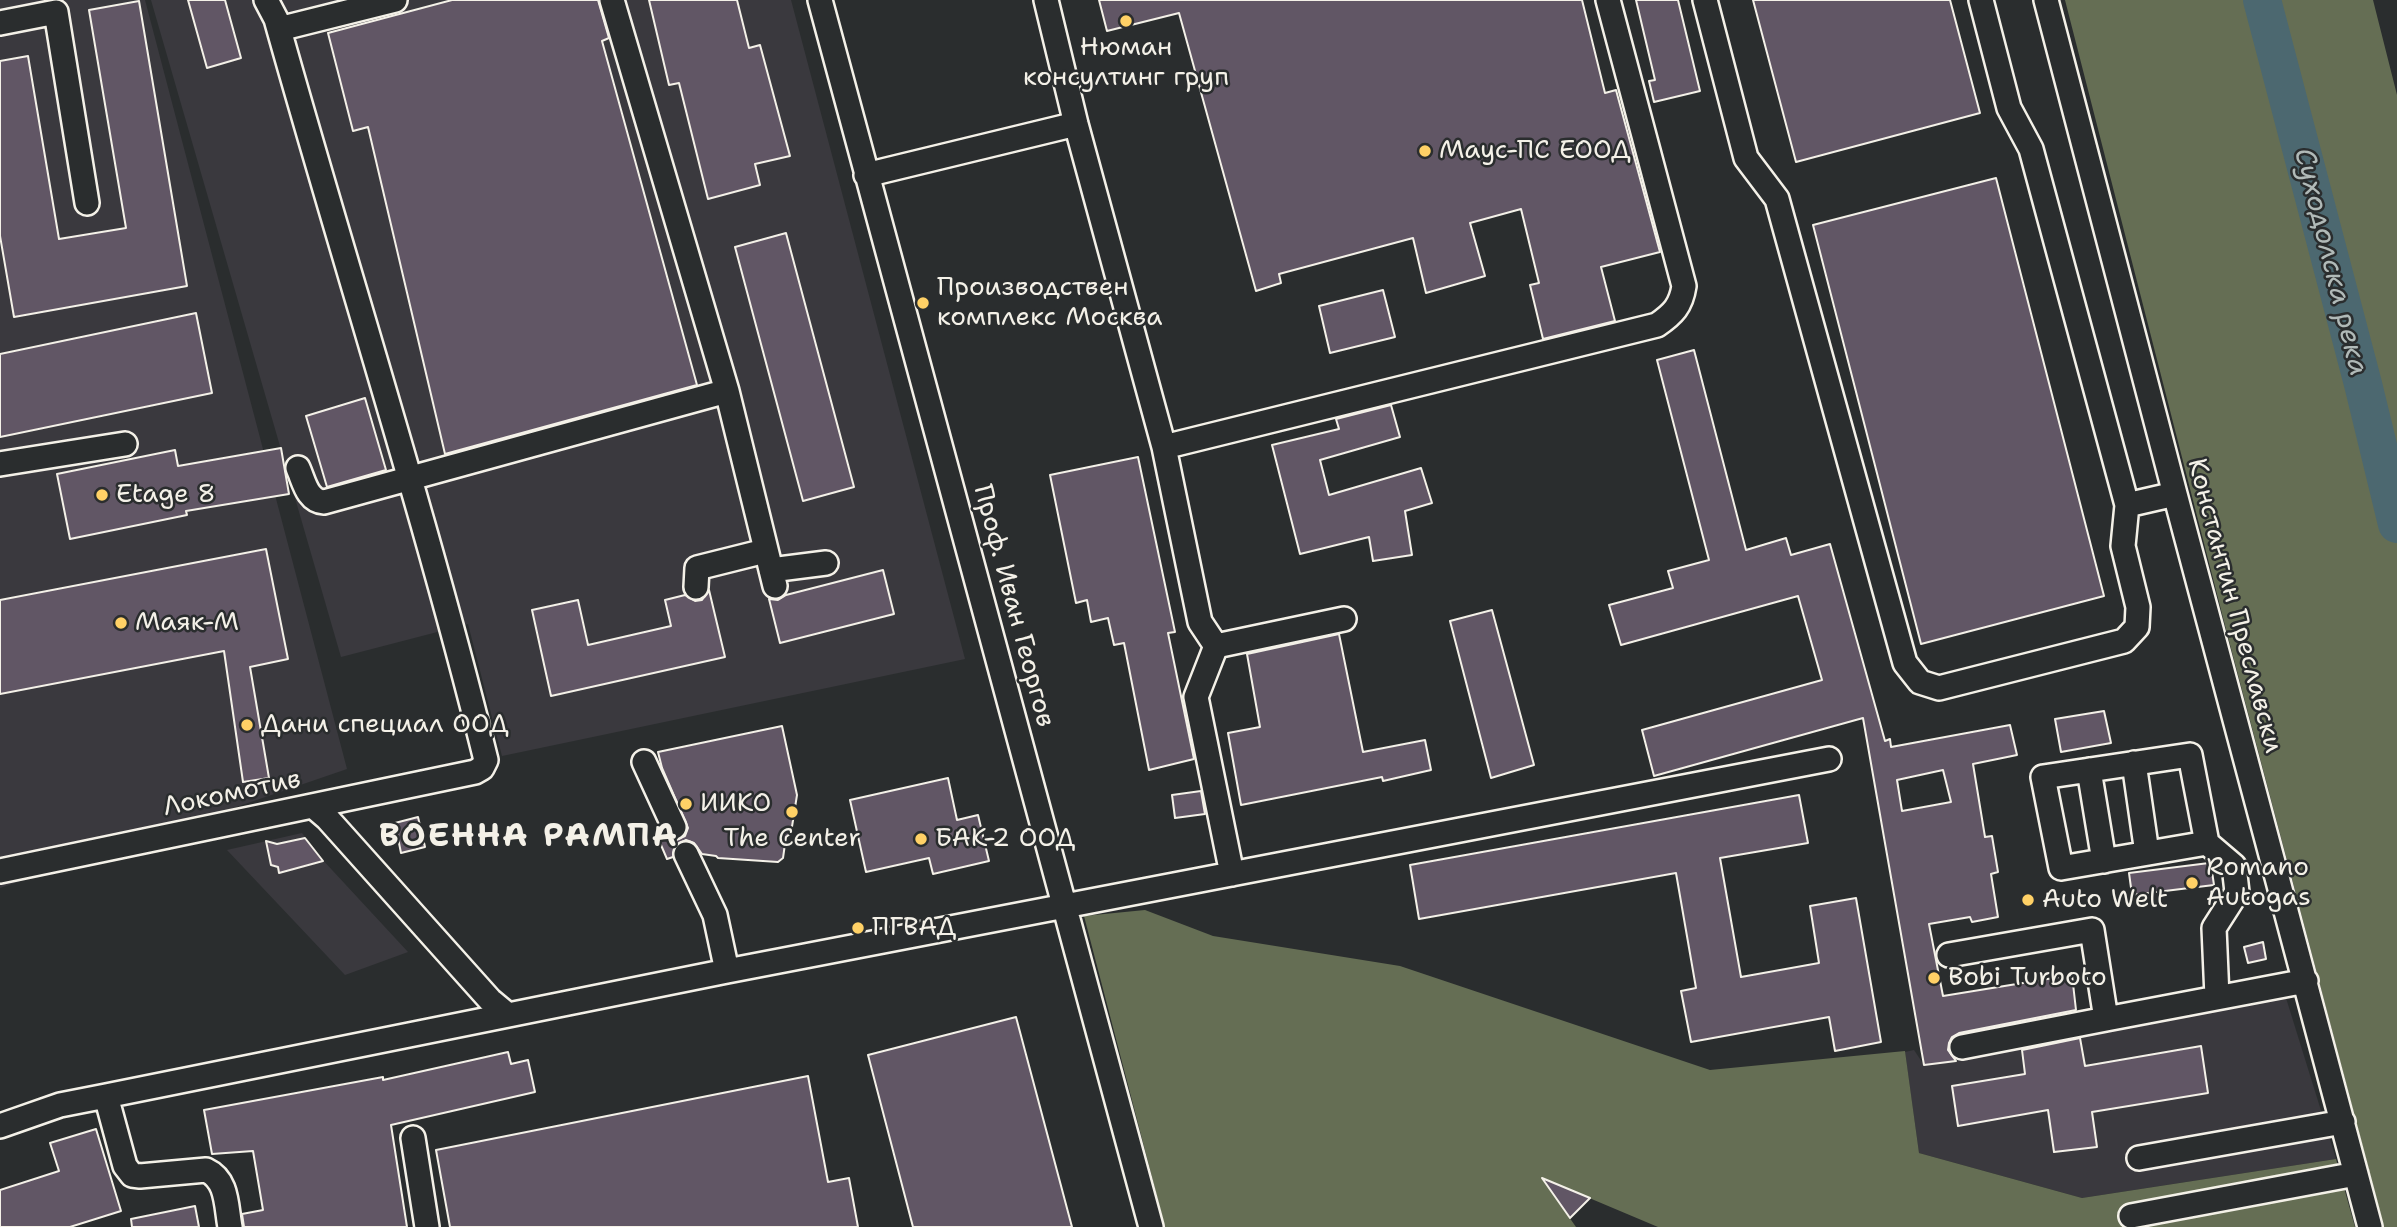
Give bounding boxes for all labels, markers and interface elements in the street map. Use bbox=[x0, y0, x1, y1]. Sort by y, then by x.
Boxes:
marker: Нюман консултинг груп bbox=[1118, 13, 1134, 29]
place label: Нюман консултинг груп bbox=[1023, 32, 1229, 94]
place label: Маус-ПС ЕООД bbox=[1439, 135, 1630, 167]
marker: Маус-ПС ЕООД bbox=[1417, 143, 1433, 159]
water label: Суходолска река bbox=[2285, 145, 2375, 379]
place label: Производствен комплекс Москва bbox=[937, 272, 1163, 334]
marker: Производствен комплекс Москва bbox=[915, 295, 931, 311]
street label: Константин Преславски bbox=[2180, 455, 2288, 757]
place label: Etage 8 bbox=[116, 479, 216, 511]
street label: Проф. Иван Георгов bbox=[966, 481, 1060, 731]
marker: Etage 8 bbox=[94, 487, 110, 503]
place label: Маяк-М bbox=[135, 607, 239, 639]
marker: Маяк-М bbox=[113, 615, 129, 631]
place label: Дани специал ООД bbox=[261, 709, 508, 741]
marker: Дани специал ООД bbox=[239, 717, 255, 733]
street label: Локомотив bbox=[160, 764, 304, 824]
place label: ИИКО bbox=[700, 788, 771, 820]
marker: ИИКО bbox=[678, 796, 694, 812]
marker: The Center bbox=[784, 804, 800, 820]
district label: ВОЕННА РАМПА bbox=[381, 817, 677, 857]
place label: The Center bbox=[723, 823, 861, 855]
place label: БАК-2 ООД bbox=[935, 823, 1075, 855]
marker: БАК-2 ООД bbox=[913, 831, 929, 847]
place label: Romano Autogas bbox=[2206, 852, 2311, 914]
marker: Romano Autogas bbox=[2184, 875, 2200, 891]
place label: Auto Welt bbox=[2042, 884, 2168, 916]
marker: Auto Welt bbox=[2020, 892, 2036, 908]
place label: ПГВАД bbox=[872, 912, 956, 944]
marker: ПГВАД bbox=[850, 920, 866, 936]
place label: Bobi Turboto bbox=[1948, 962, 2107, 994]
marker: Bobi Turboto bbox=[1926, 970, 1942, 986]

